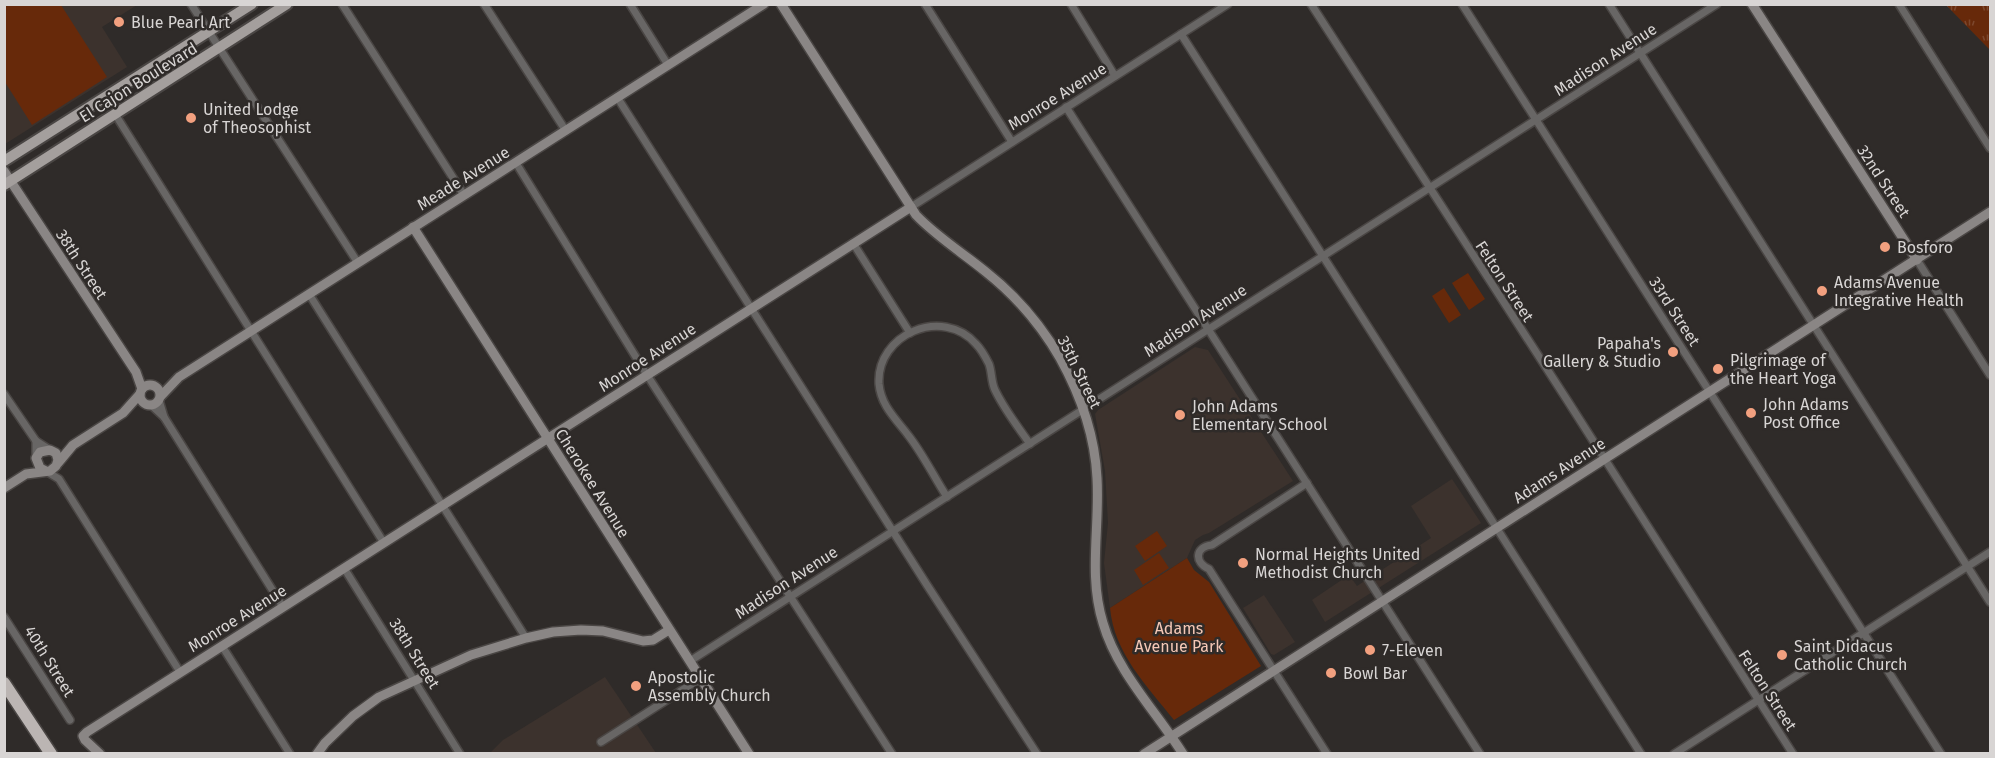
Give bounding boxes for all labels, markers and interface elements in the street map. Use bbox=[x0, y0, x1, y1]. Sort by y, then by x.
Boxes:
place label: Blue Pearl Art bbox=[131, 13, 230, 32]
marker: Blue Pearl Art bbox=[112, 15, 126, 29]
street label: Madison Avenue bbox=[1550, 19, 1660, 100]
street label: El Cajon Boulevard bbox=[76, 38, 201, 126]
street label: Monroe Avenue bbox=[1005, 59, 1110, 134]
place label: United Lodge of Theosophist bbox=[203, 100, 311, 137]
marker: United Lodge of Theosophist bbox=[184, 111, 198, 125]
street label: Meade Avenue bbox=[414, 142, 513, 214]
street label: 32nd Street bbox=[1853, 142, 1914, 221]
street label: 38th Street bbox=[52, 226, 111, 303]
street label: Felton Street bbox=[1471, 237, 1538, 325]
place label: Bosforo bbox=[1897, 238, 1953, 257]
marker: Bosforo bbox=[1878, 240, 1892, 254]
street label: 33rd Street bbox=[1645, 273, 1704, 350]
place label: Adams Avenue Integrative Health bbox=[1834, 273, 1964, 310]
street label: Madison Avenue bbox=[1140, 280, 1250, 361]
marker: Adams Avenue Integrative Health bbox=[1815, 284, 1829, 298]
street label: Monroe Avenue bbox=[595, 319, 700, 396]
street label: 35th Street bbox=[1054, 333, 1105, 412]
place label: Papaha's Gallery & Studio bbox=[1543, 334, 1661, 371]
marker: Papaha's Gallery & Studio bbox=[1666, 345, 1680, 359]
place label: Pilgrimage of the Heart Yoga bbox=[1730, 351, 1836, 388]
marker: Pilgrimage of the Heart Yoga bbox=[1711, 362, 1725, 376]
place label: John Adams Post Office bbox=[1763, 395, 1849, 432]
place label: John Adams Elementary School bbox=[1192, 397, 1328, 434]
marker: John Adams Post Office bbox=[1744, 406, 1758, 420]
marker: John Adams Elementary School bbox=[1173, 408, 1187, 422]
street label: Cherokee Avenue bbox=[551, 425, 634, 541]
street label: Adams Avenue bbox=[1510, 434, 1609, 507]
street label: Madison Avenue bbox=[731, 542, 841, 623]
place label: Normal Heights United Methodist Church bbox=[1255, 545, 1420, 582]
marker: Normal Heights United Methodist Church bbox=[1236, 556, 1250, 570]
street label: Monroe Avenue bbox=[185, 581, 290, 656]
street label: 38th Street bbox=[385, 614, 444, 692]
park label: Adams Avenue Park bbox=[1135, 619, 1224, 656]
street label: 40th Street bbox=[20, 622, 79, 701]
place label: Saint Didacus Catholic Church bbox=[1794, 637, 1907, 674]
place label: 7-Eleven bbox=[1382, 641, 1443, 660]
marker: 7-Eleven bbox=[1363, 643, 1377, 657]
street label: Felton Street bbox=[1734, 646, 1801, 734]
marker: Saint Didacus Catholic Church bbox=[1775, 648, 1789, 662]
place label: Bowl Bar bbox=[1343, 664, 1408, 683]
marker: Bowl Bar bbox=[1324, 666, 1338, 680]
place label: Apostolic Assembly Church bbox=[648, 668, 771, 705]
marker: Apostolic Assembly Church bbox=[629, 679, 643, 693]

